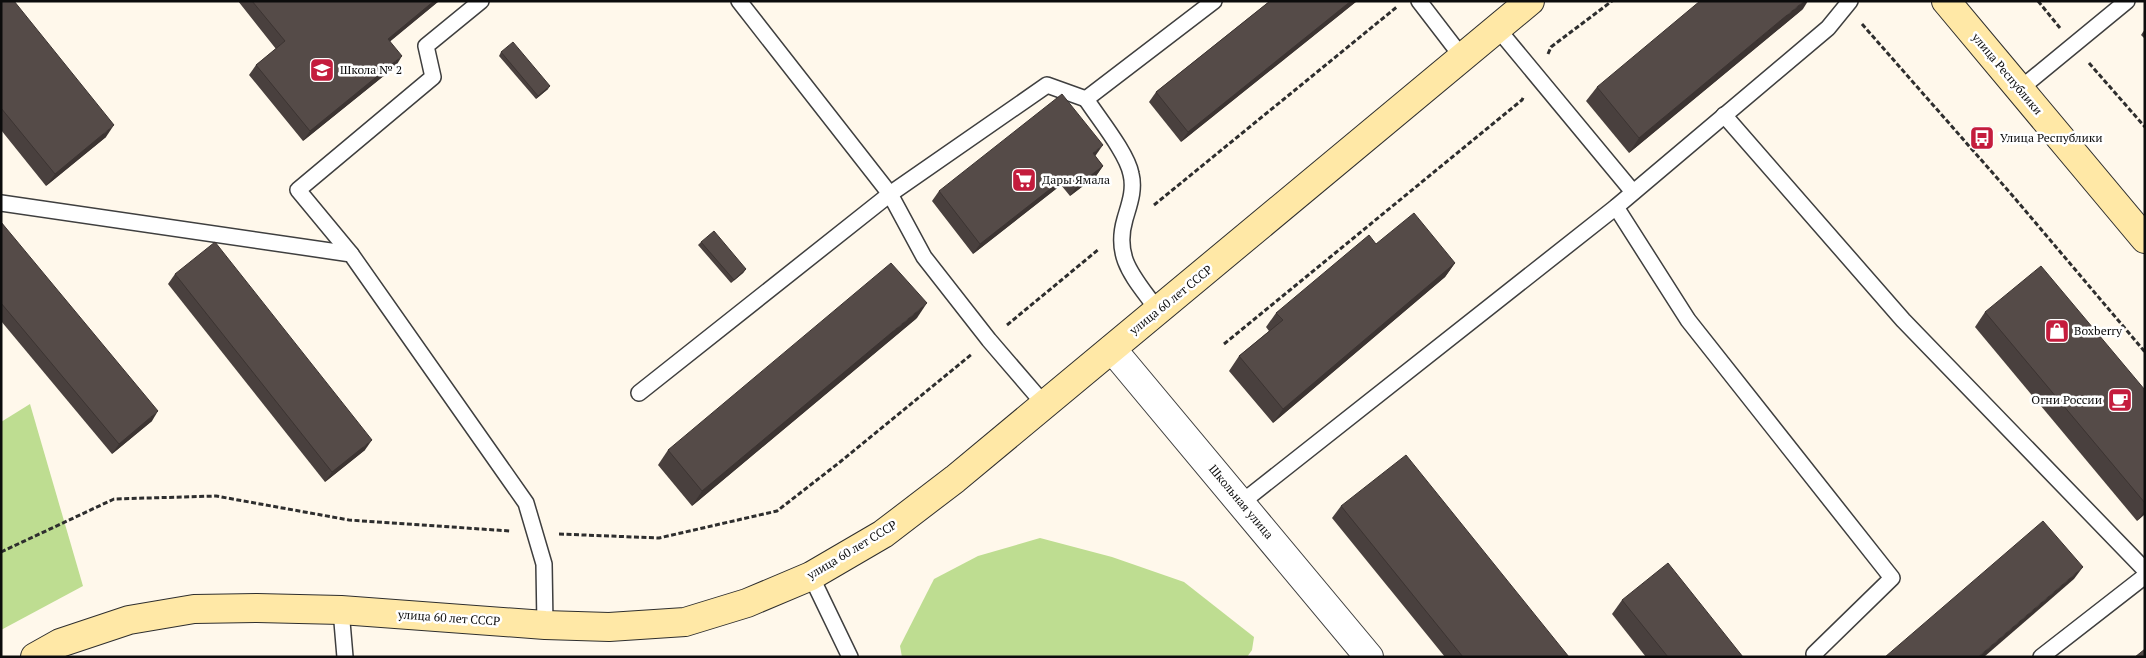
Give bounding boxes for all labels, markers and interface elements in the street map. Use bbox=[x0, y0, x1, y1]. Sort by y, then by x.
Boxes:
street label: улица Республики bbox=[1968, 29, 2046, 117]
school or university icon: Школа № 2 bbox=[309, 57, 335, 83]
place label: Школа № 2 bbox=[340, 62, 402, 77]
bus stop icon: Улица Республики bbox=[1969, 125, 1995, 151]
place label: Улица Республики bbox=[2000, 130, 2103, 145]
supermarket icon: Дары Ямала bbox=[1011, 167, 1037, 193]
place label: Дары Ямала bbox=[1042, 172, 1110, 187]
street label: улица 60 лет СССР bbox=[1125, 262, 1215, 338]
shop icon: Boxberry bbox=[2044, 318, 2070, 344]
place label: Boxberry bbox=[2074, 323, 2123, 338]
cafe icon: Огни России bbox=[2107, 387, 2133, 413]
place label: Огни России bbox=[2031, 392, 2102, 407]
street label: Школьная улица bbox=[1206, 462, 1277, 542]
street label: улица 60 лет СССР bbox=[803, 517, 899, 583]
street label: улица 60 лет СССР bbox=[396, 606, 501, 629]

